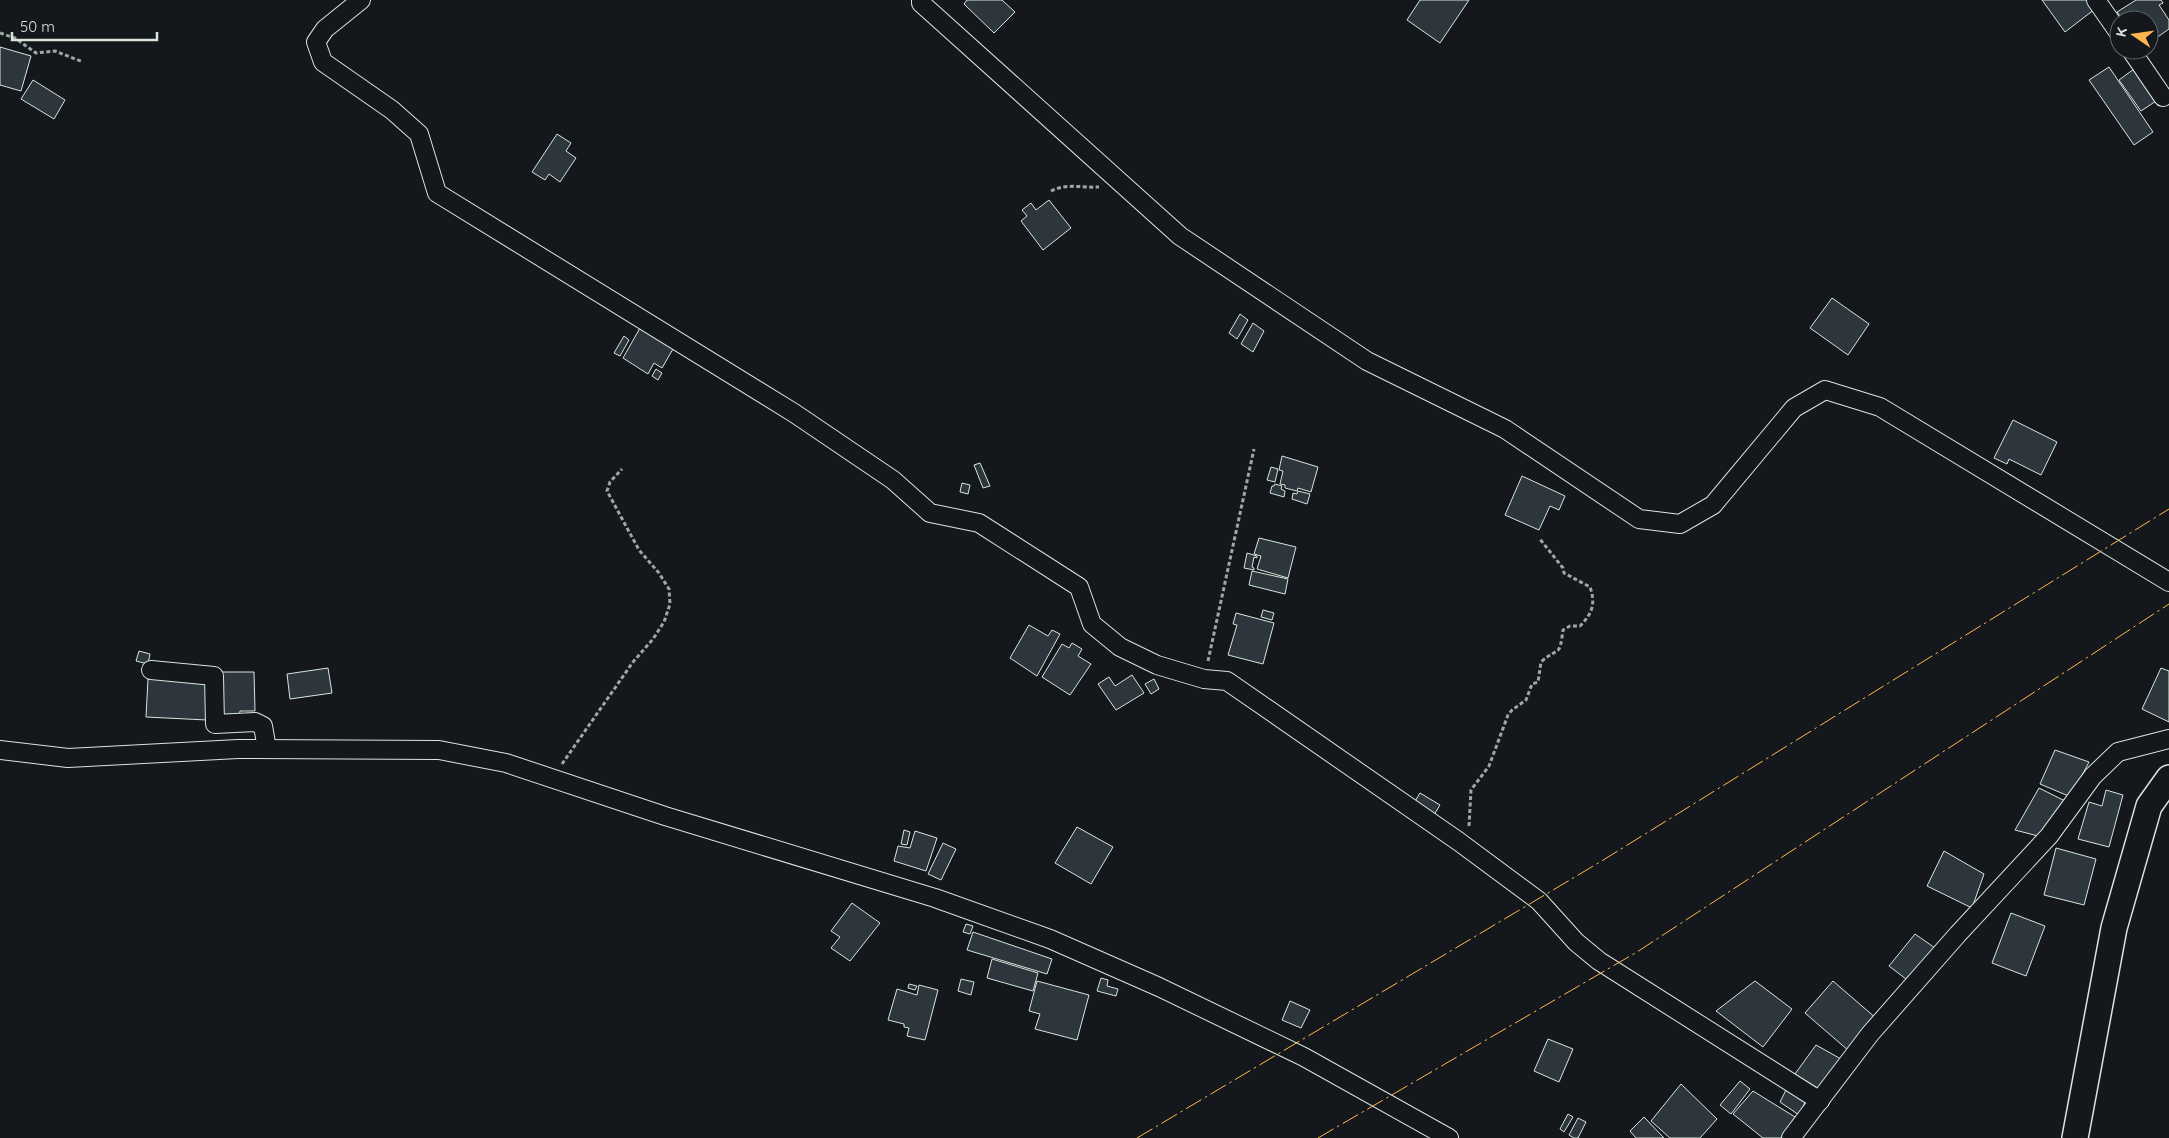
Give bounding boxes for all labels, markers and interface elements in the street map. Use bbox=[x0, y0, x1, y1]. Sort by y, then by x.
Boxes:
scale bar bbox=[12, 10, 158, 42]
north arrow bbox=[2109, 10, 2159, 60]
text: 50 m bbox=[20, 17, 55, 36]
text: K bbox=[2112, 26, 2131, 39]

